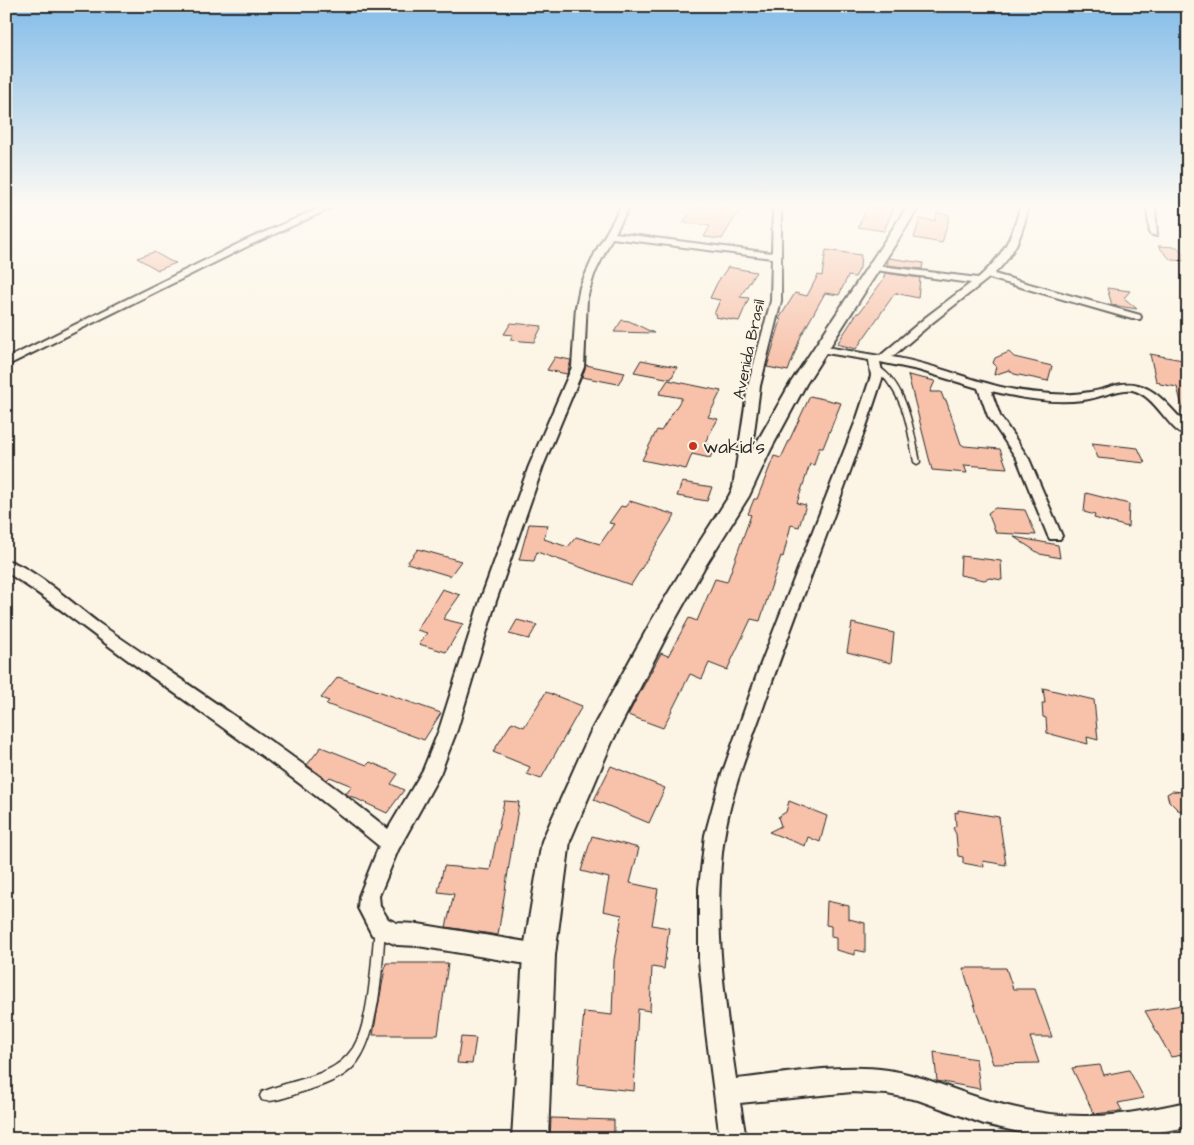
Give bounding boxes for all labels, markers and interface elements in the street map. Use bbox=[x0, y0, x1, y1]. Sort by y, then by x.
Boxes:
street label: Avenida Brasil bbox=[728, 297, 770, 401]
place label: wakid's bbox=[703, 434, 765, 461]
marker: wakid's bbox=[687, 440, 699, 452]

